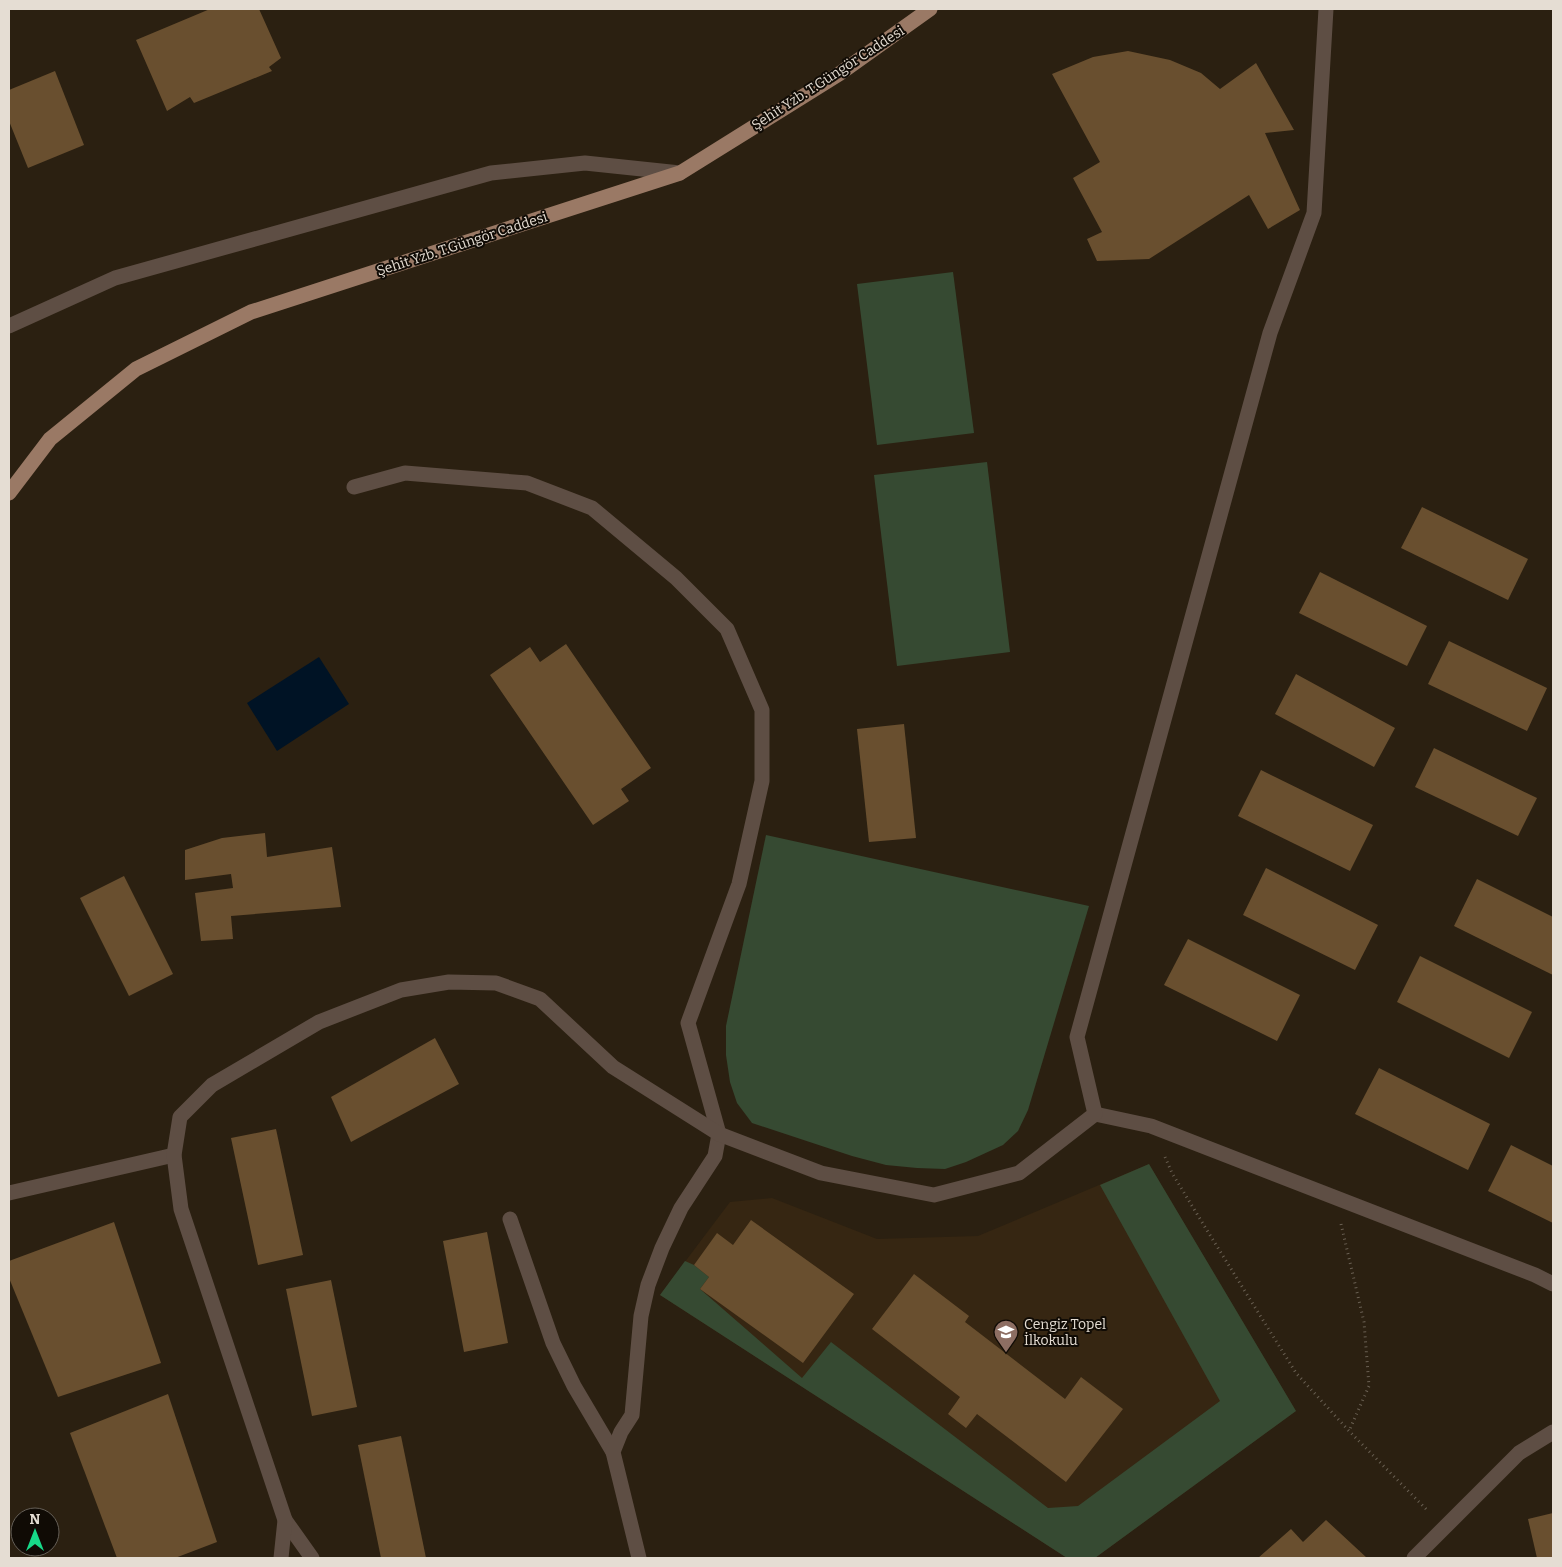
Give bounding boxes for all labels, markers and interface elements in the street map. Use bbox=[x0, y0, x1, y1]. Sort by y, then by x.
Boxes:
street label: Şehit Yzb. T.Güngör Caddesi bbox=[748, 22, 908, 134]
street label: Şehit Yzb. T.Güngör Caddesi bbox=[374, 208, 550, 280]
place label: Cengiz Topel İlkokulu bbox=[1024, 1316, 1106, 1349]
school or university icon: Cengiz Topel İlkokulu bbox=[993, 1319, 1019, 1353]
north arrow bbox=[10, 1507, 60, 1557]
text: N bbox=[30, 1511, 41, 1528]

